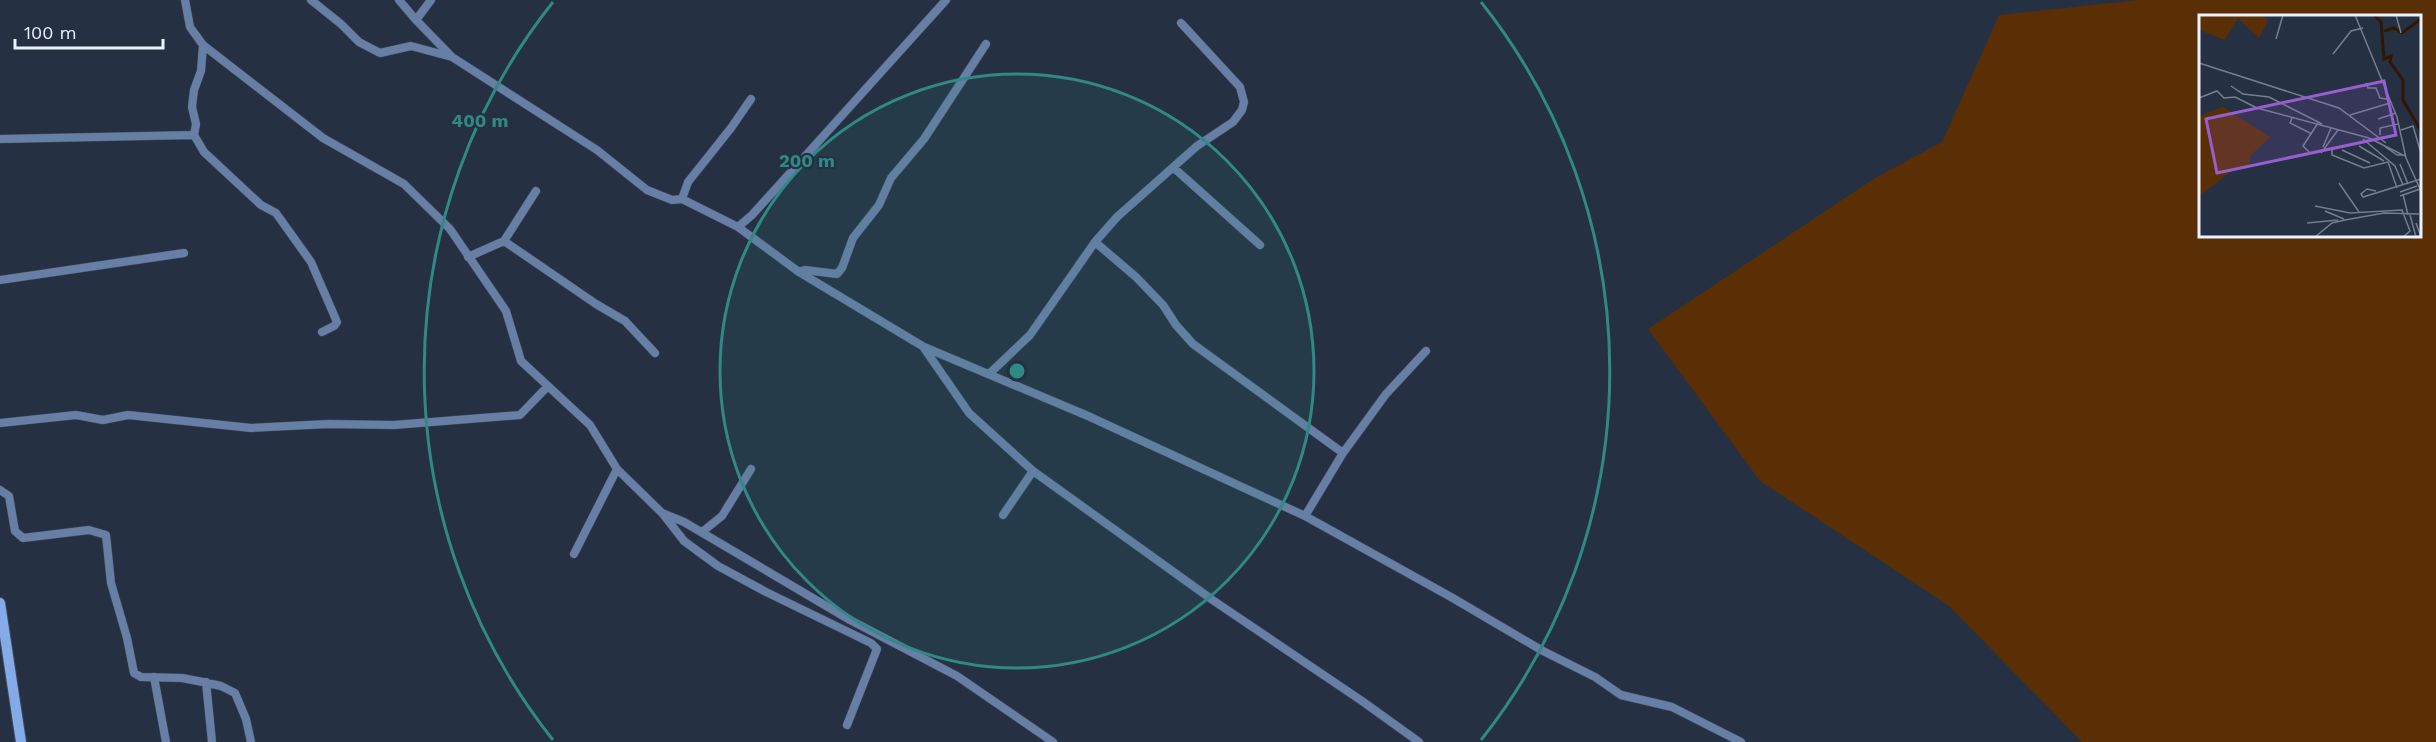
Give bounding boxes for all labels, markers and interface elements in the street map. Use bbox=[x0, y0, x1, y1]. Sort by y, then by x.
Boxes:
scale bar bbox=[15, 12, 164, 50]
inset map bbox=[2199, 15, 2421, 237]
text: 100 m bbox=[24, 22, 77, 43]
text: 400 m bbox=[452, 110, 508, 131]
text: 200 m bbox=[779, 150, 835, 171]
centre of rings bbox=[1007, 361, 1027, 381]

